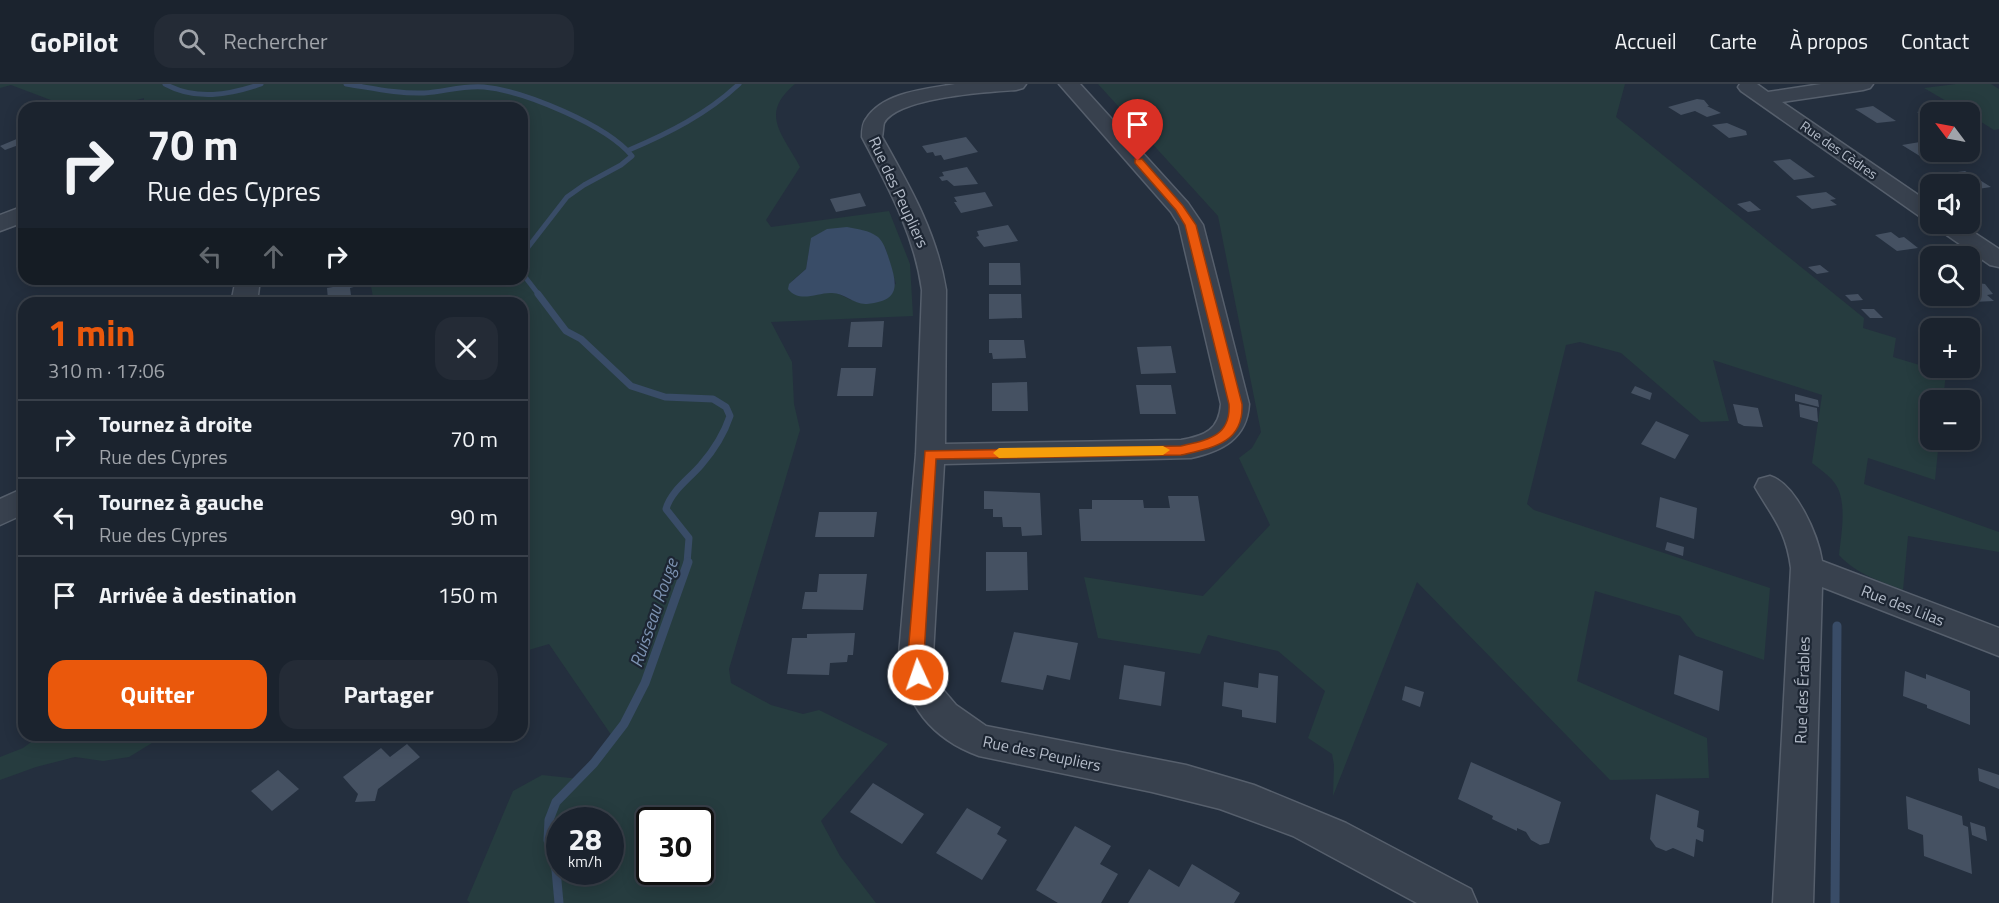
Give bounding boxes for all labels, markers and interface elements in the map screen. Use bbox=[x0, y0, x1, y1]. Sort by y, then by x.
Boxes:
search box bbox=[154, 14, 574, 68]
text: GoPilot bbox=[30, 20, 118, 63]
text: Rechercher bbox=[223, 24, 328, 58]
icon: search bbox=[175, 25, 208, 58]
text: Accueil bbox=[1615, 25, 1677, 57]
text: Carte bbox=[1710, 25, 1757, 57]
text: À propos bbox=[1790, 25, 1868, 57]
text: Contact bbox=[1901, 25, 1969, 57]
pin bbox=[1112, 99, 1163, 161]
north arrow bbox=[1920, 102, 1980, 162]
map controls bbox=[1920, 102, 1980, 450]
icon: arrive bbox=[1121, 108, 1154, 141]
text: 70 m bbox=[147, 112, 239, 176]
street label: Rue des Cèdres bbox=[1796, 115, 1882, 184]
icon: right bbox=[48, 126, 126, 204]
street label: Rue des Peupliers bbox=[863, 133, 935, 251]
text: Rue des Cypres bbox=[147, 170, 321, 211]
button: sound bbox=[1920, 174, 1980, 234]
icon: left bbox=[194, 240, 227, 273]
icon: ahead bbox=[257, 240, 290, 273]
icon: right bbox=[320, 240, 353, 273]
button: search bbox=[1920, 246, 1980, 306]
text: 1 min bbox=[48, 305, 135, 360]
button: close bbox=[435, 317, 498, 380]
button: + bbox=[1920, 318, 1980, 378]
text: 310 m · 17:06 bbox=[48, 355, 165, 386]
button: − bbox=[1920, 390, 1980, 450]
text: Tournez à droite bbox=[99, 407, 252, 441]
text: 70 m bbox=[450, 422, 498, 456]
icon: right bbox=[48, 423, 81, 456]
text: Rue des Cypres bbox=[99, 441, 228, 472]
text: Tournez à gauche bbox=[99, 485, 264, 519]
text: 90 m bbox=[450, 500, 498, 534]
icon: left bbox=[48, 501, 81, 534]
text: Rue des Cypres bbox=[99, 519, 228, 550]
water label: Ruisseau Rouge bbox=[622, 553, 685, 671]
text: Arrivée à destination bbox=[99, 578, 297, 612]
text: 150 m bbox=[438, 578, 498, 612]
street label: Rue des Lilas bbox=[1858, 578, 1948, 632]
icon: arrive bbox=[48, 579, 81, 612]
street label: Rue des Érables bbox=[1788, 636, 1816, 744]
position arrow bbox=[886, 643, 950, 707]
button: Quitter bbox=[48, 660, 267, 729]
button: Partager bbox=[279, 660, 498, 729]
street label: Rue des Peupliers bbox=[981, 729, 1103, 777]
speed limit sign: 30 bbox=[636, 807, 714, 885]
text: 28 bbox=[568, 816, 602, 862]
text: km/h bbox=[568, 850, 602, 873]

